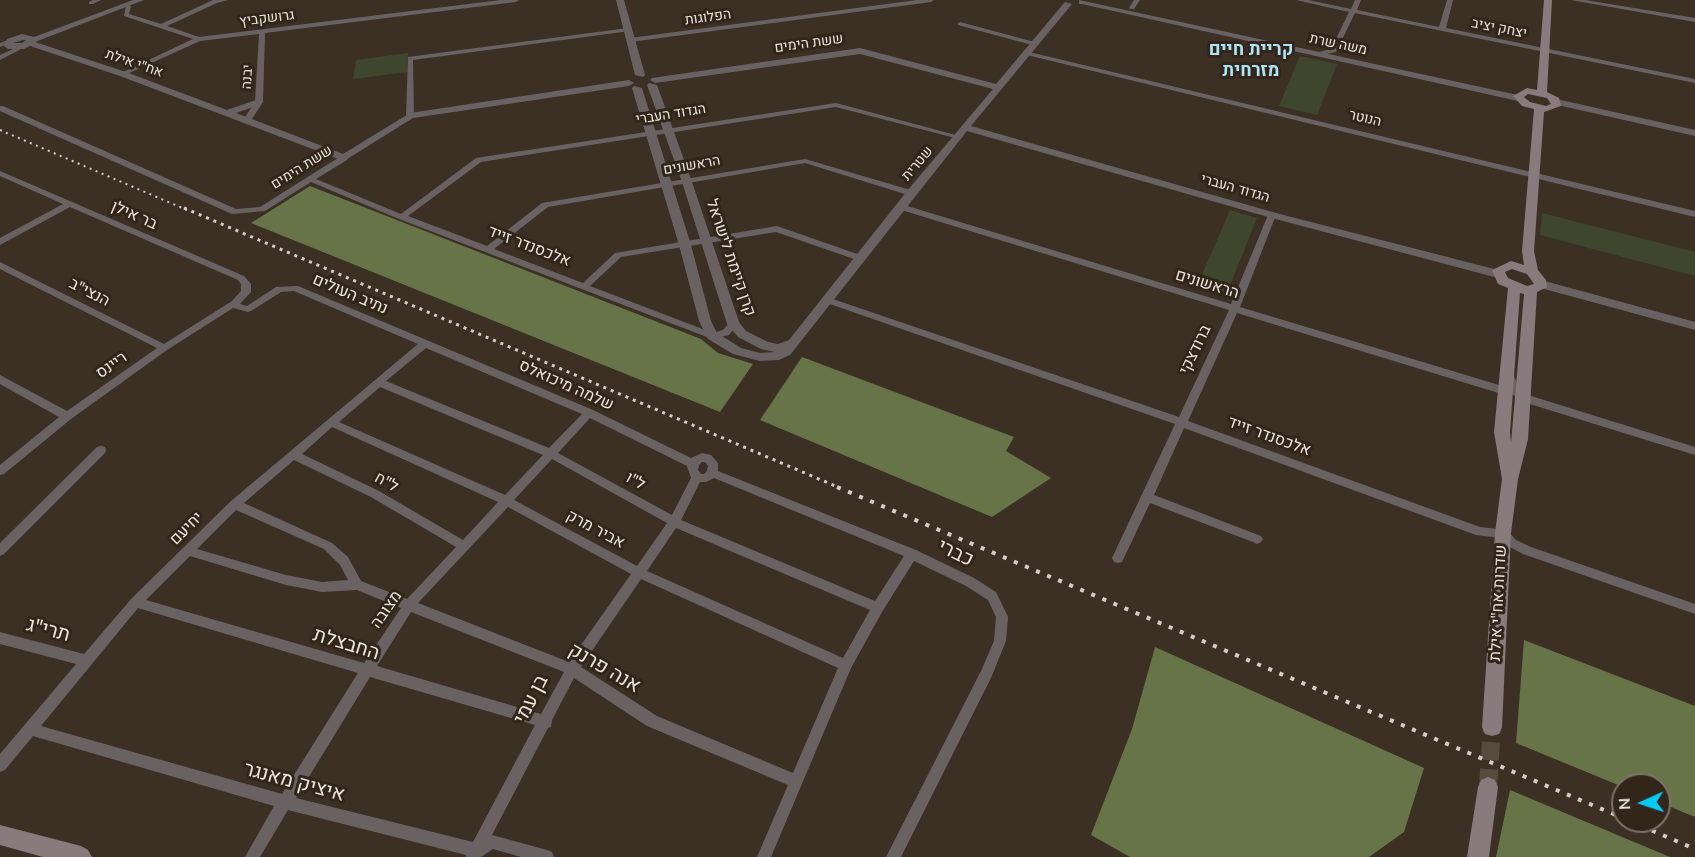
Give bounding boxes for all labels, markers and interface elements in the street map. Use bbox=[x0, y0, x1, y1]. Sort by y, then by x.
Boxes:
street label: הפלוגות bbox=[684, 6, 732, 30]
street label: גרושקביץ bbox=[239, 7, 295, 31]
street label: יצחק יציב bbox=[1470, 15, 1528, 43]
street label: ששת הימים bbox=[774, 31, 844, 57]
street label: משה שרת bbox=[1308, 31, 1368, 59]
district label: קריית חיים מזרחית bbox=[1209, 40, 1293, 82]
street label: אח"י אילת bbox=[103, 46, 165, 82]
street label: יבנה bbox=[239, 64, 257, 90]
street label: הגדוד העברי bbox=[635, 101, 707, 129]
street label: הנוטר bbox=[1347, 107, 1383, 131]
street label: ששת הימים bbox=[268, 143, 336, 193]
street label: שטרית bbox=[899, 143, 937, 185]
street label: הראשונים bbox=[662, 153, 722, 179]
street label: הגדוד העברי bbox=[1199, 171, 1271, 207]
street label: בר אילן bbox=[108, 197, 160, 235]
street label: קרן קיימת לישראל bbox=[701, 197, 759, 319]
street label: אלכסנדר זייד bbox=[485, 222, 573, 272]
street label: הראשונים bbox=[1173, 266, 1241, 304]
street label: נתיב העולים bbox=[310, 271, 390, 319]
street label: הנצי"ב bbox=[65, 275, 113, 311]
street label: ברודצקי bbox=[1176, 322, 1216, 378]
street label: ריינס bbox=[93, 349, 131, 383]
street label: שלמה מיכואלס bbox=[516, 357, 616, 415]
street label: אלכסנדר זייד bbox=[1225, 413, 1313, 461]
street label: ל"ח bbox=[371, 469, 401, 497]
street label: ל"ו bbox=[622, 469, 648, 495]
street label: אביר מרק bbox=[562, 507, 628, 553]
street label: יחיעם bbox=[166, 508, 208, 550]
street label: כברי bbox=[933, 535, 977, 573]
street label: שדרות אח"י אילת bbox=[1486, 544, 1512, 662]
street label: מצובה bbox=[367, 588, 407, 632]
street label: תרי"ג bbox=[24, 614, 72, 648]
street label: החבצלת bbox=[310, 624, 382, 666]
street label: אנה פרנק bbox=[564, 639, 644, 699]
street label: בן עמי bbox=[510, 672, 554, 728]
street label: איציק מאנגר bbox=[241, 758, 347, 808]
north arrow bbox=[1611, 773, 1671, 833]
text: N bbox=[1614, 797, 1636, 810]

